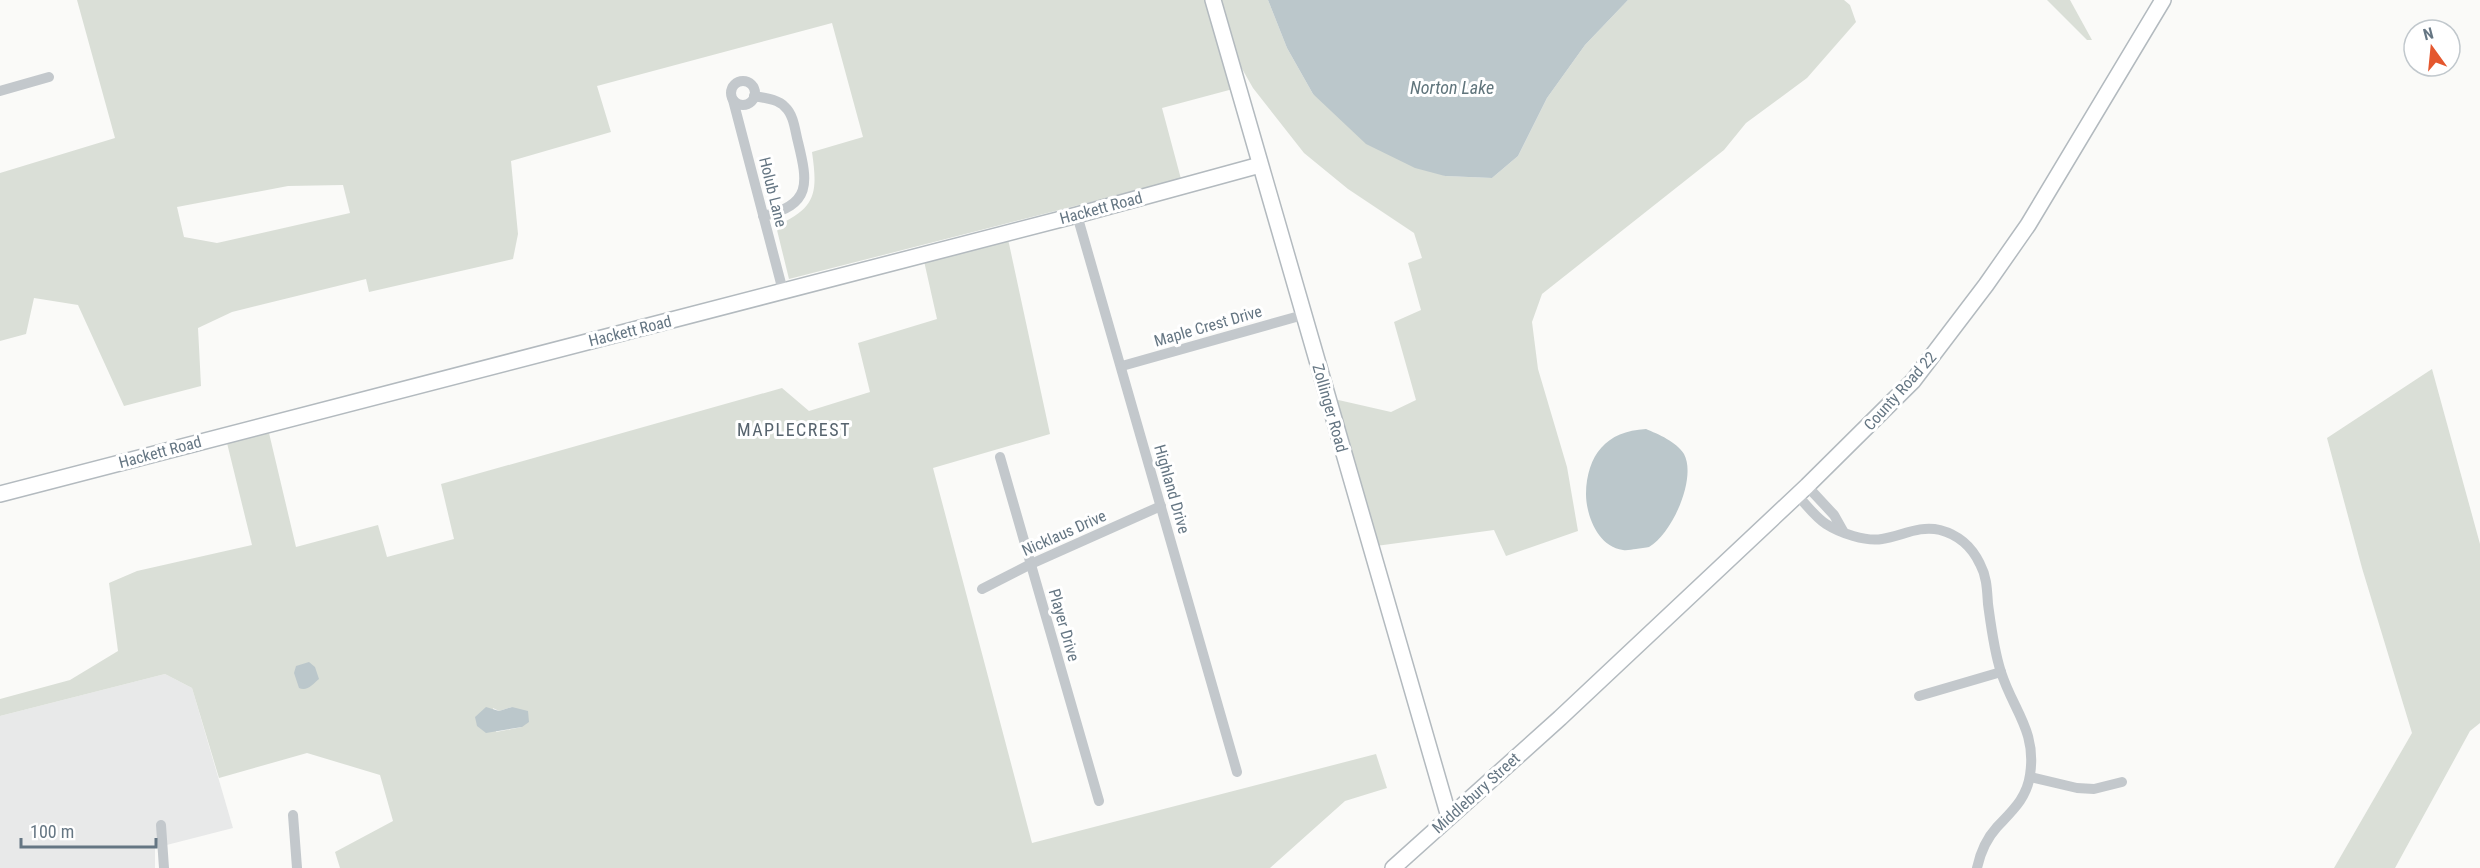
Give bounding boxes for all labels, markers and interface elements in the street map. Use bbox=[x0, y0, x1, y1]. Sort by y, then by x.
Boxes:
north arrow bbox=[2402, 18, 2462, 78]
text: N bbox=[2421, 24, 2435, 44]
water label: Norton Lake bbox=[1410, 77, 1494, 98]
street label: Holub Lane bbox=[755, 155, 791, 229]
street label: Hackett Road bbox=[1058, 188, 1144, 228]
street label: Maple Crest Drive bbox=[1152, 302, 1264, 350]
street label: Hackett Road bbox=[587, 312, 673, 350]
street label: County Road 22 bbox=[1860, 348, 1940, 434]
street label: Zollinger Road bbox=[1308, 362, 1352, 454]
district label: MAPLECREST bbox=[737, 419, 851, 440]
street label: Hackett Road bbox=[117, 432, 203, 472]
street label: Highland Drive bbox=[1150, 442, 1194, 536]
street label: Nicklaus Drive bbox=[1019, 506, 1109, 560]
street label: Player Drive bbox=[1045, 587, 1083, 663]
street label: Middlebury Street bbox=[1428, 749, 1524, 837]
scale bar bbox=[21, 811, 156, 849]
text: 100 m bbox=[30, 821, 74, 842]

